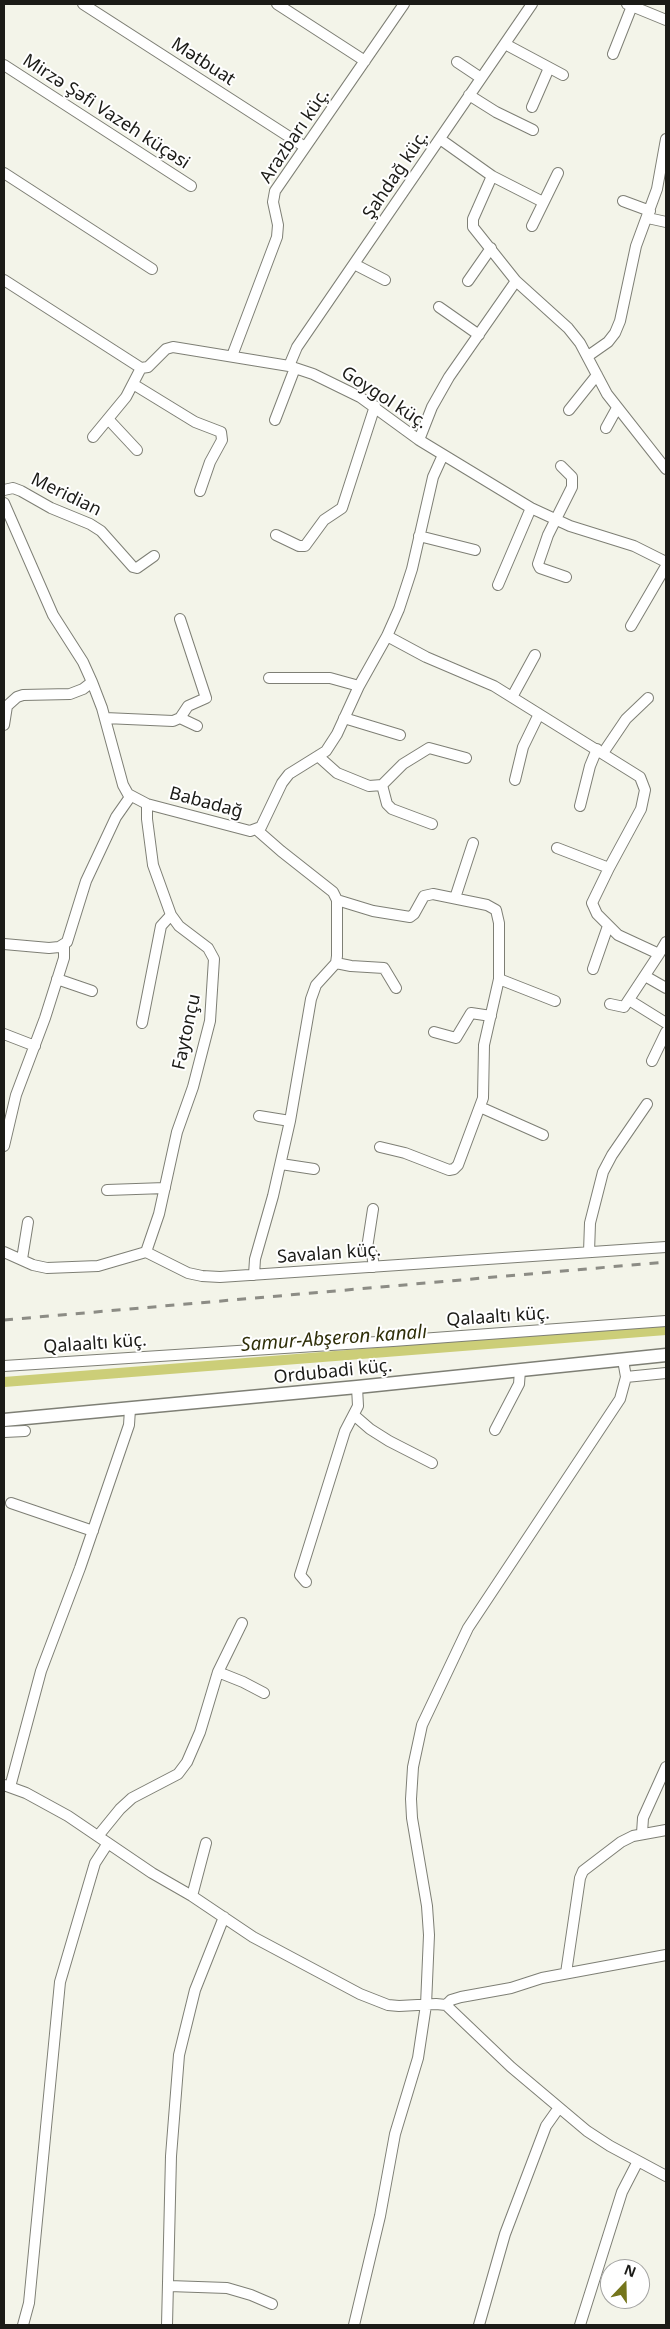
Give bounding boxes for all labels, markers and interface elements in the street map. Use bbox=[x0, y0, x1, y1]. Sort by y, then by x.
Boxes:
street label: Mətbuat bbox=[167, 33, 239, 91]
street label: Mirzə Şəfi Vazeh küçəsi bbox=[18, 50, 194, 174]
street label: Arazbarı küç. bbox=[255, 85, 335, 187]
street label: Şahdağ küç. bbox=[358, 127, 434, 223]
street label: Goygol küç. bbox=[337, 362, 431, 434]
street label: Meridian bbox=[27, 469, 105, 521]
street label: Babadağ bbox=[167, 783, 245, 823]
street label: Faytonçu bbox=[168, 992, 206, 1072]
street label: Savalan küç. bbox=[276, 1240, 382, 1268]
street label: Qalaaltı küç. bbox=[446, 1303, 550, 1331]
water label: Samur-Abşeron kanalı bbox=[240, 1321, 428, 1357]
street label: Qalaaltı küç. bbox=[43, 1330, 147, 1358]
street label: Ordubadi küç. bbox=[273, 1355, 393, 1389]
north arrow bbox=[600, 2259, 650, 2309]
text: N bbox=[621, 2260, 639, 2281]

